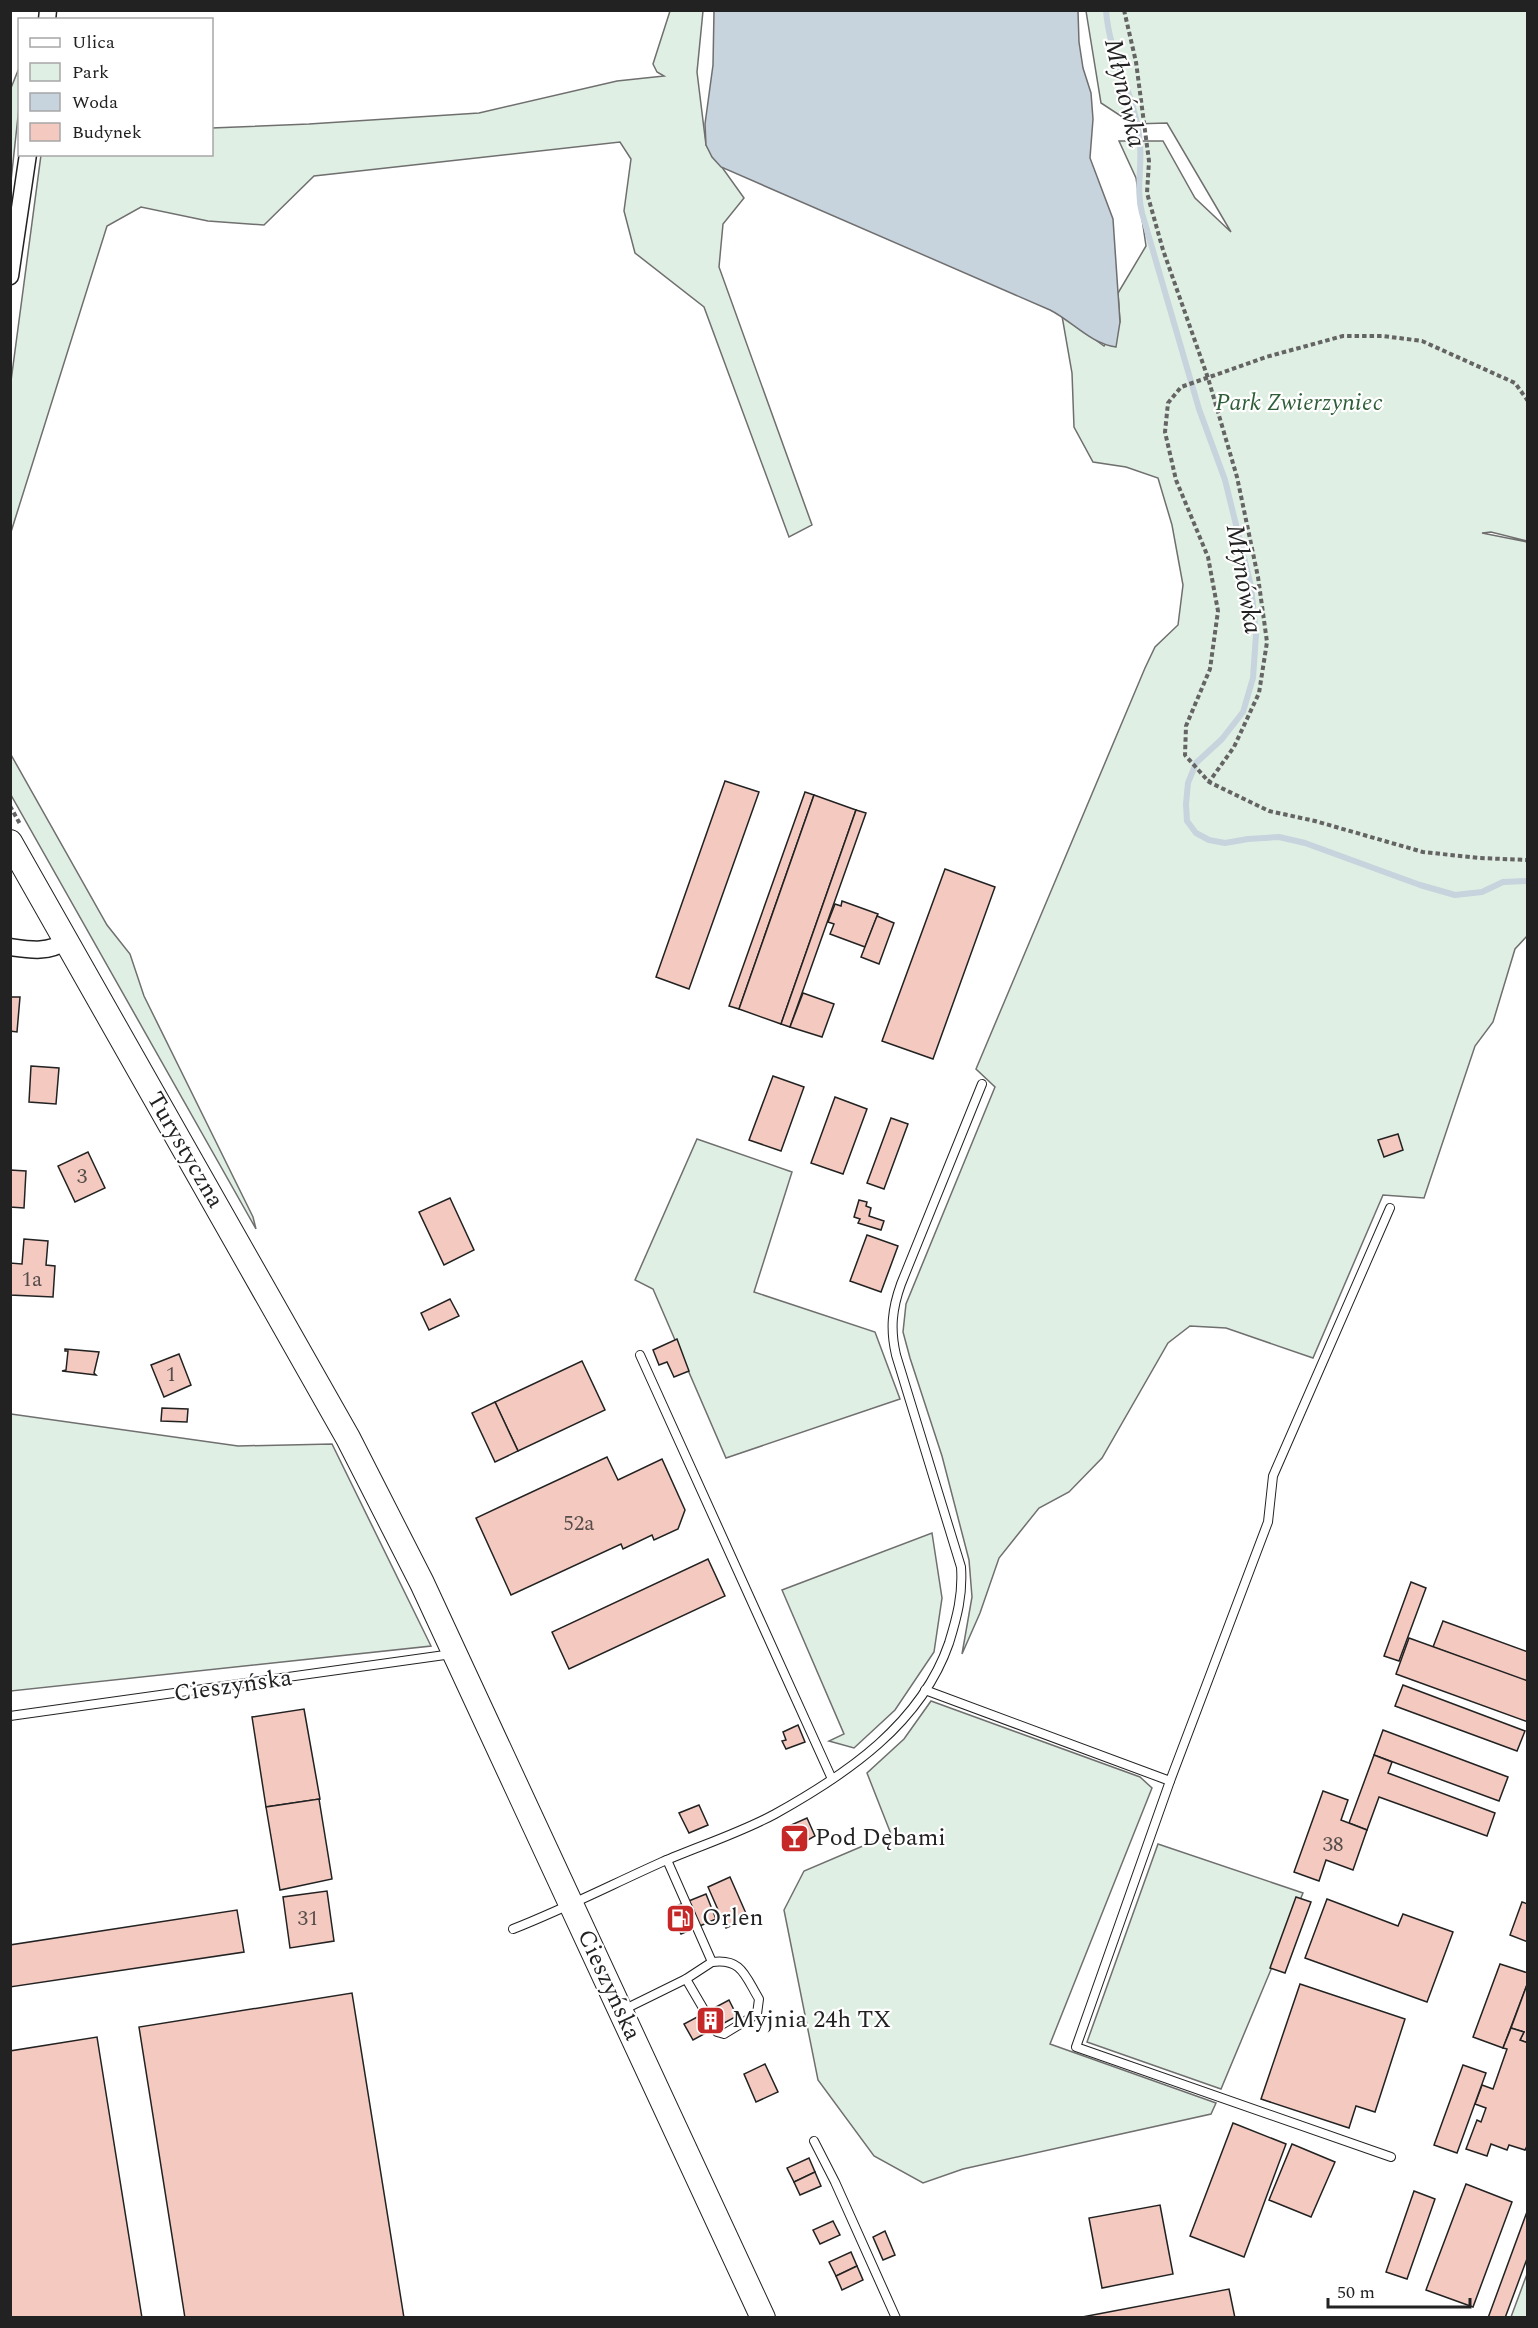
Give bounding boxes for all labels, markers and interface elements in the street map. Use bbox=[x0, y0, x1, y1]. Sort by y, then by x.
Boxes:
legend bbox=[18, 18, 213, 156]
text: Ulica bbox=[72, 29, 115, 56]
water label: Młynówka bbox=[1093, 34, 1157, 152]
text: Park bbox=[72, 59, 109, 86]
text: Woda bbox=[72, 89, 118, 116]
text: Budynek bbox=[72, 119, 142, 146]
park label: Park Zwierzyniec bbox=[1215, 385, 1383, 421]
water label: Młynówka bbox=[1215, 521, 1273, 637]
street label: Turystyczna bbox=[137, 1085, 233, 1215]
house number: 3 bbox=[77, 1161, 88, 1193]
house number: 1a bbox=[22, 1264, 43, 1296]
house number: 1 bbox=[166, 1359, 176, 1391]
house number: 52a bbox=[563, 1508, 595, 1540]
street label: Cieszyńska bbox=[172, 1660, 295, 1712]
place label: Pod Dębami bbox=[815, 1820, 946, 1856]
bar icon: Pod Dębami bbox=[778, 1822, 810, 1854]
house number: 38 bbox=[1323, 1829, 1344, 1861]
place label: Orlen bbox=[702, 1900, 764, 1936]
fuel station icon: Orlen bbox=[665, 1902, 697, 1934]
house number: 31 bbox=[298, 1903, 319, 1935]
street label: Cieszyńska bbox=[568, 1924, 651, 2047]
place label: Myjnia 24h TX bbox=[732, 2002, 891, 2038]
building icon: Myjnia 24h TX bbox=[695, 2004, 727, 2036]
scale bar bbox=[1328, 2271, 1470, 2309]
text: 50 m bbox=[1337, 2279, 1375, 2306]

